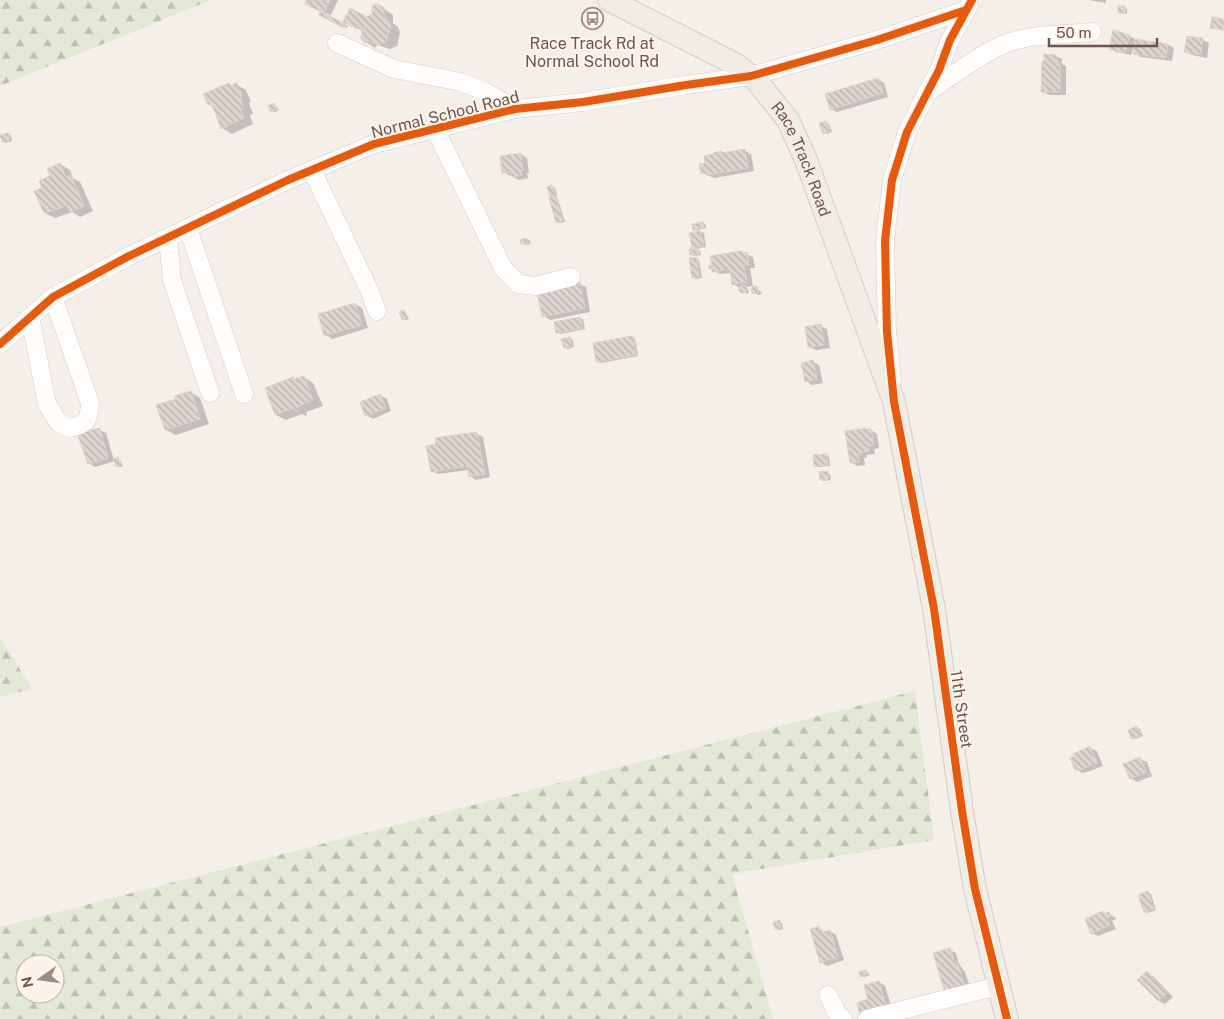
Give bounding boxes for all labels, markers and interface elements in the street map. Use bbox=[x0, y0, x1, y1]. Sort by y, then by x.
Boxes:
bus stop icon: Race Track Rd at Normal School Rd bbox=[580, 7, 604, 31]
scale bar bbox=[1049, 15, 1156, 47]
text: 50 m bbox=[1056, 24, 1091, 41]
place label: Race Track Rd at Normal School Rd bbox=[525, 34, 659, 71]
street label: Normal School Road bbox=[369, 87, 521, 142]
street label: Race Track Road bbox=[767, 98, 835, 219]
street label: 11th Street bbox=[947, 669, 976, 750]
north arrow bbox=[15, 954, 65, 1004]
text: N bbox=[18, 975, 36, 989]

